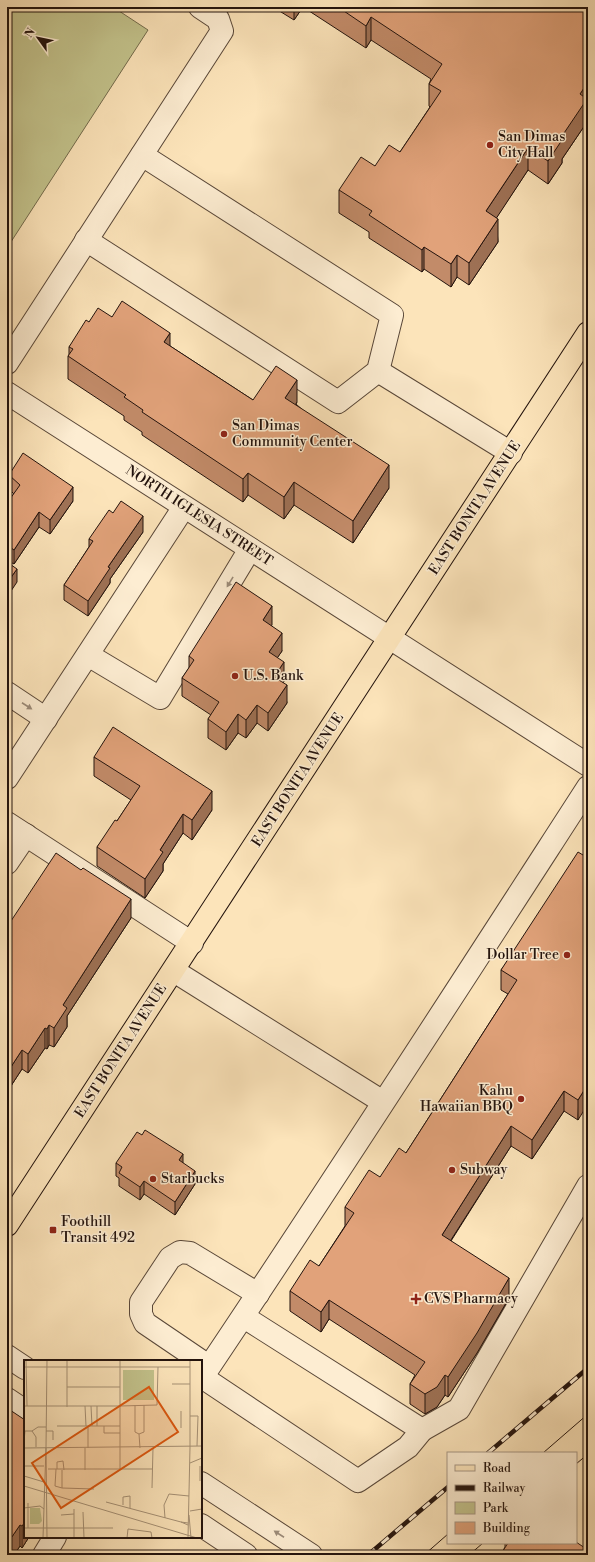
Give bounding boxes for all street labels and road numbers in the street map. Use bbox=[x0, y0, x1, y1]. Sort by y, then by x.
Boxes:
street label: EAST BONITA AVENUE bbox=[425, 438, 525, 578]
street label: NORTH IGLESIA STREET bbox=[122, 462, 276, 570]
street label: EAST BONITA AVENUE bbox=[248, 710, 348, 850]
street label: EAST BONITA AVENUE bbox=[71, 981, 171, 1121]

